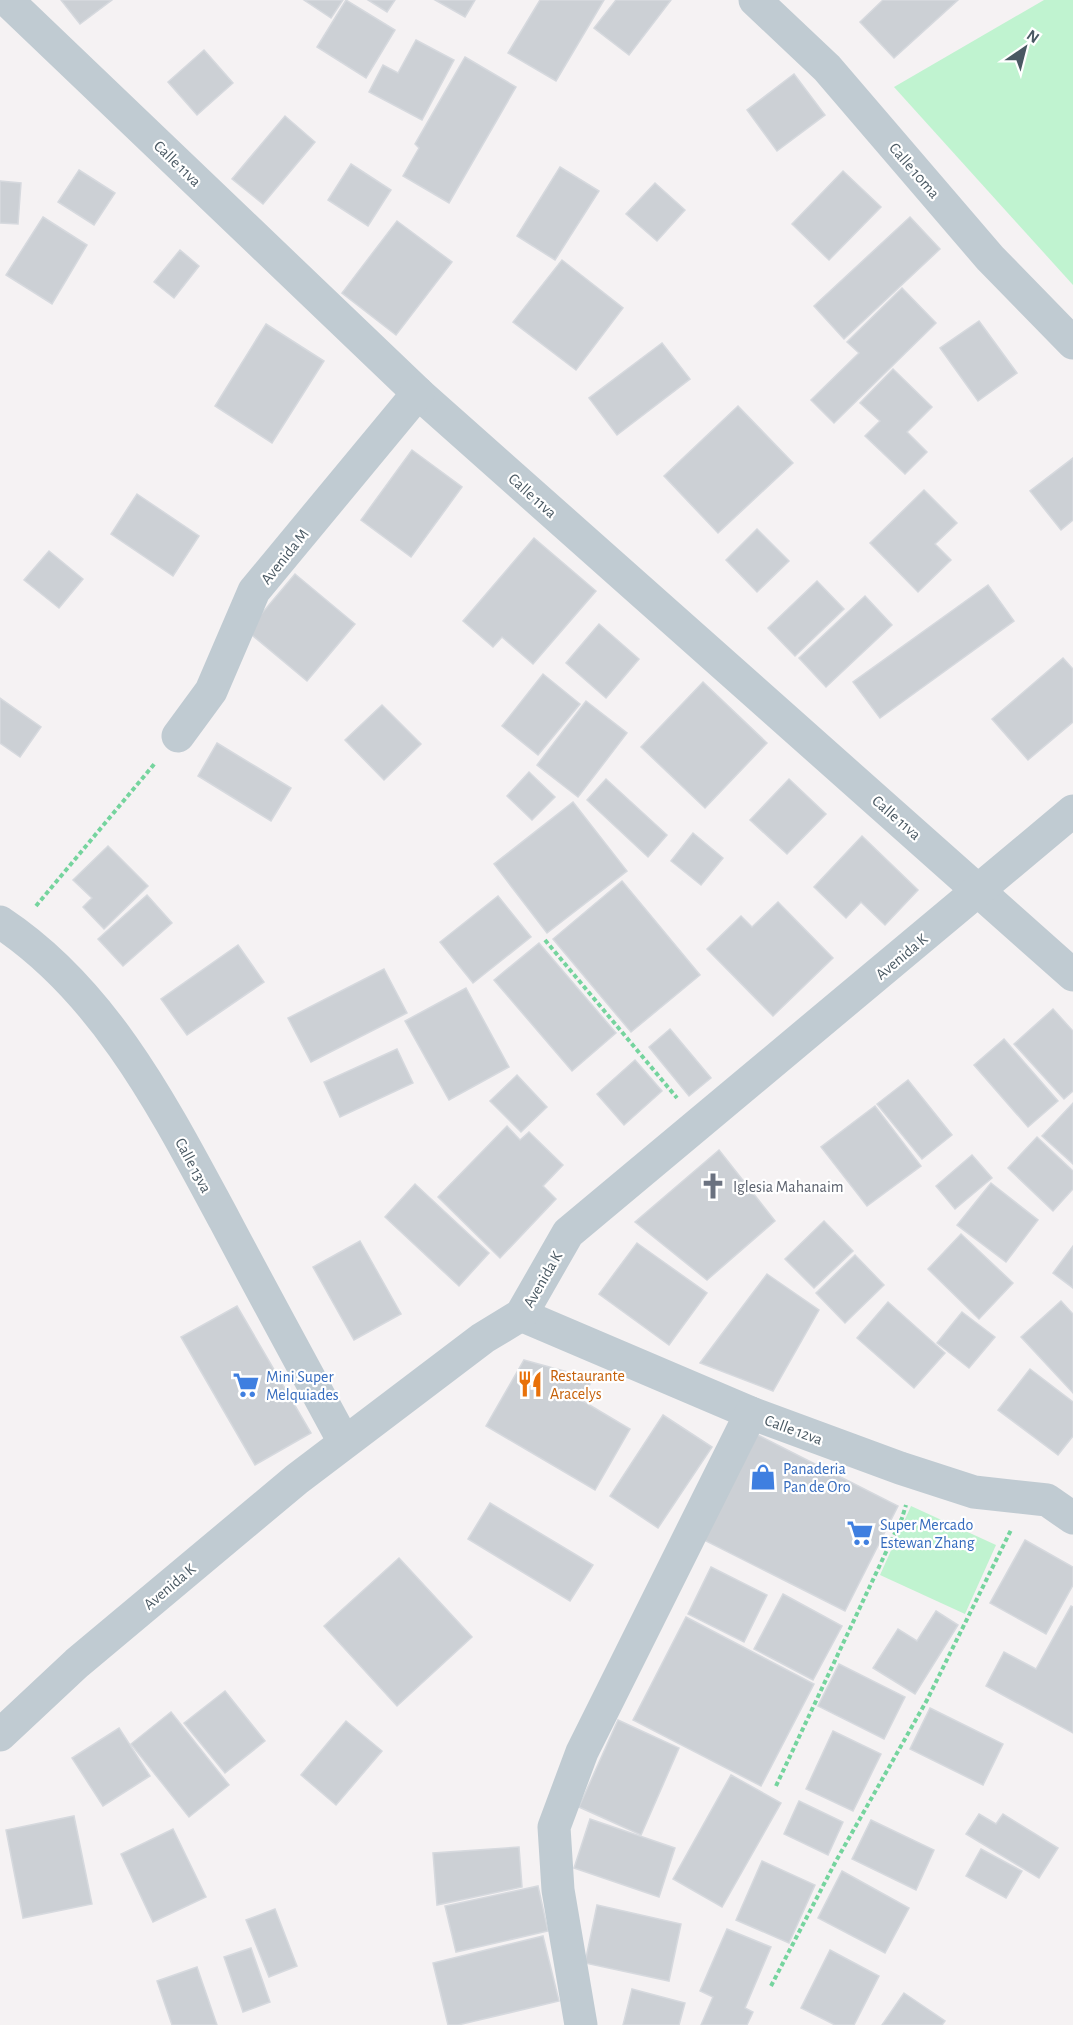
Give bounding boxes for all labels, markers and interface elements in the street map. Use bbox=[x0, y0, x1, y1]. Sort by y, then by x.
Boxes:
north arrow bbox=[995, 18, 1055, 78]
text: N bbox=[1024, 27, 1042, 46]
street label: Calle 11va bbox=[151, 138, 204, 190]
street label: Calle 10ma bbox=[886, 140, 943, 201]
street label: Calle 11va bbox=[505, 470, 559, 521]
street label: Avenida M bbox=[258, 526, 312, 587]
street label: Calle 11va bbox=[869, 793, 924, 843]
street label: Avenida K bbox=[873, 931, 931, 983]
street label: Calle 13va bbox=[172, 1135, 214, 1196]
church icon: Iglesia Mahanaim bbox=[698, 1171, 728, 1201]
place label: Iglesia Mahanaim bbox=[733, 1179, 844, 1195]
street label: Avenida K bbox=[520, 1248, 565, 1310]
place label: Restaurante Aracelys bbox=[550, 1368, 625, 1403]
place label: Mini Super Melquiades bbox=[266, 1369, 339, 1403]
restaurant icon: Restaurante Aracelys bbox=[515, 1369, 545, 1399]
supermarket icon: Mini Super Melquiades bbox=[231, 1370, 261, 1400]
street label: Calle 12va bbox=[763, 1412, 825, 1448]
place label: Panaderia Pan de Oro bbox=[783, 1461, 851, 1495]
shop icon: Panaderia Pan de Oro bbox=[748, 1462, 778, 1492]
place label: Super Mercado Estewan Zhang bbox=[880, 1517, 975, 1551]
supermarket icon: Super Mercado Estewan Zhang bbox=[845, 1518, 875, 1548]
street label: Avenida K bbox=[141, 1561, 199, 1613]

